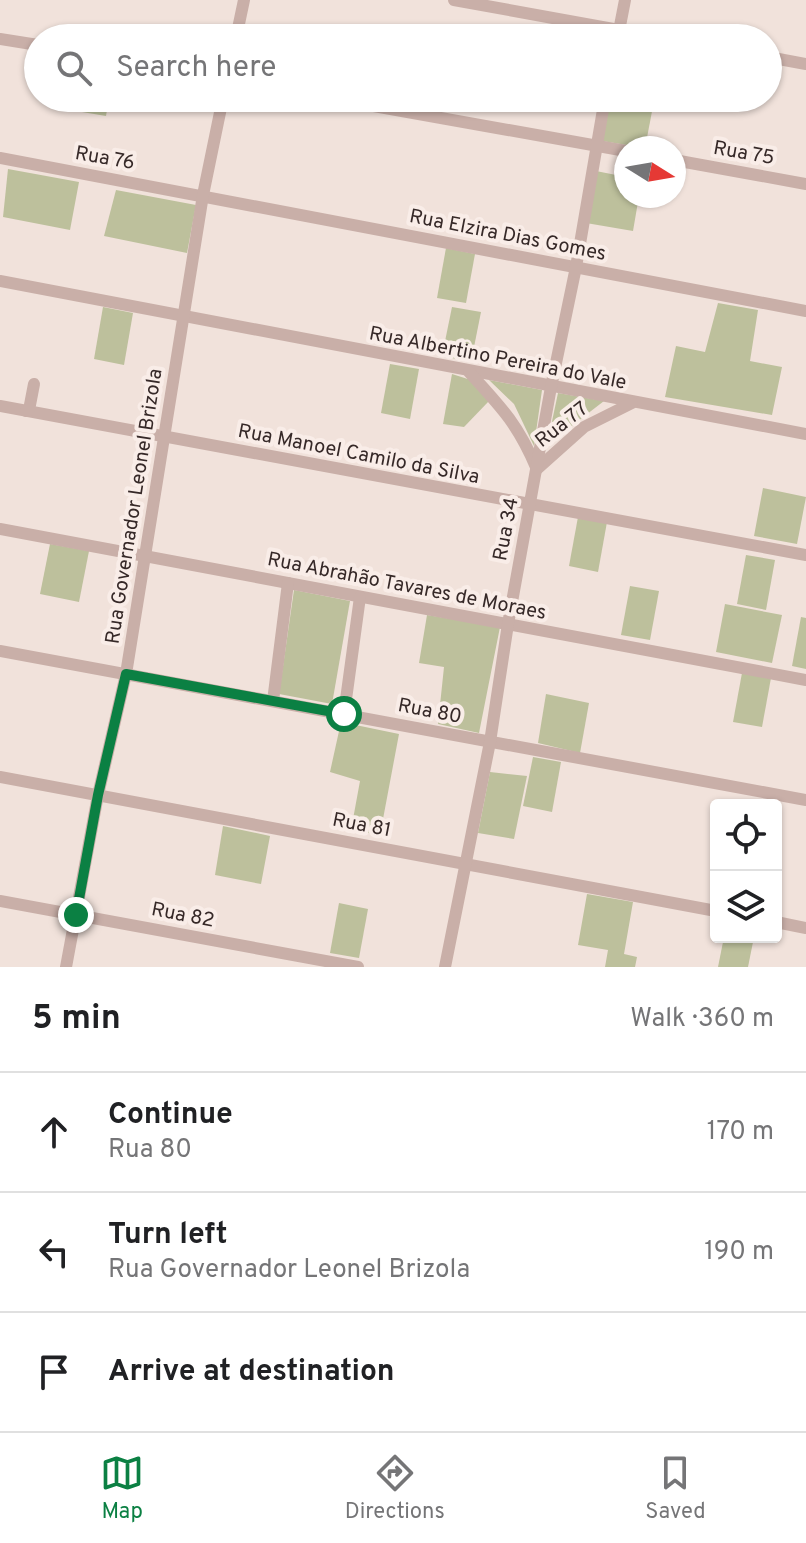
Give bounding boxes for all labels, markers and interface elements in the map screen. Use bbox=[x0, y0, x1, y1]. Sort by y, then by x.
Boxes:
search box bbox=[24, 24, 782, 112]
icon: search bbox=[52, 46, 96, 90]
text: Search here bbox=[116, 50, 276, 87]
north arrow bbox=[614, 136, 686, 208]
street label: Rua 75 bbox=[711, 136, 776, 172]
street label: Rua 76 bbox=[73, 141, 137, 177]
street label: Rua Elzira Dias Gomes bbox=[407, 204, 608, 268]
street label: Rua Albertino Pereira do Vale bbox=[367, 321, 629, 397]
street label: Rua Governador Leonel Brizola bbox=[100, 367, 170, 646]
street label: Rua 77 bbox=[530, 397, 594, 454]
street label: Rua Manoel Camilo da Silva bbox=[236, 419, 482, 491]
street label: Rua 34 bbox=[488, 495, 526, 563]
street label: Rua Abrahão Tavares de Moraes bbox=[265, 547, 548, 627]
street label: Rua 80 bbox=[395, 693, 464, 731]
route start bbox=[326, 696, 362, 732]
map controls bbox=[710, 799, 782, 943]
button: locate bbox=[710, 799, 782, 871]
street label: Rua 81 bbox=[330, 808, 393, 844]
button: layers bbox=[710, 871, 782, 943]
route end bbox=[58, 897, 94, 933]
street label: Rua 82 bbox=[149, 897, 216, 935]
text: 5 min bbox=[32, 998, 121, 1041]
text: Walk · 360 m bbox=[630, 1003, 774, 1036]
text: Continue bbox=[108, 1097, 233, 1134]
icon: ahead bbox=[32, 1110, 76, 1154]
text: 170 m bbox=[707, 1116, 774, 1149]
text: Rua 80 bbox=[108, 1134, 192, 1167]
text: Turn left bbox=[108, 1217, 228, 1254]
icon: left bbox=[32, 1230, 76, 1274]
text: 190 m bbox=[704, 1236, 774, 1269]
text: Rua Governador Leonel Brizola bbox=[108, 1254, 470, 1287]
icon: arrive bbox=[32, 1350, 76, 1394]
text: Arrive at destination bbox=[108, 1354, 394, 1391]
tab: Map bbox=[100, 1451, 144, 1526]
tab: Directions bbox=[345, 1451, 445, 1526]
tab: Saved bbox=[645, 1451, 706, 1526]

